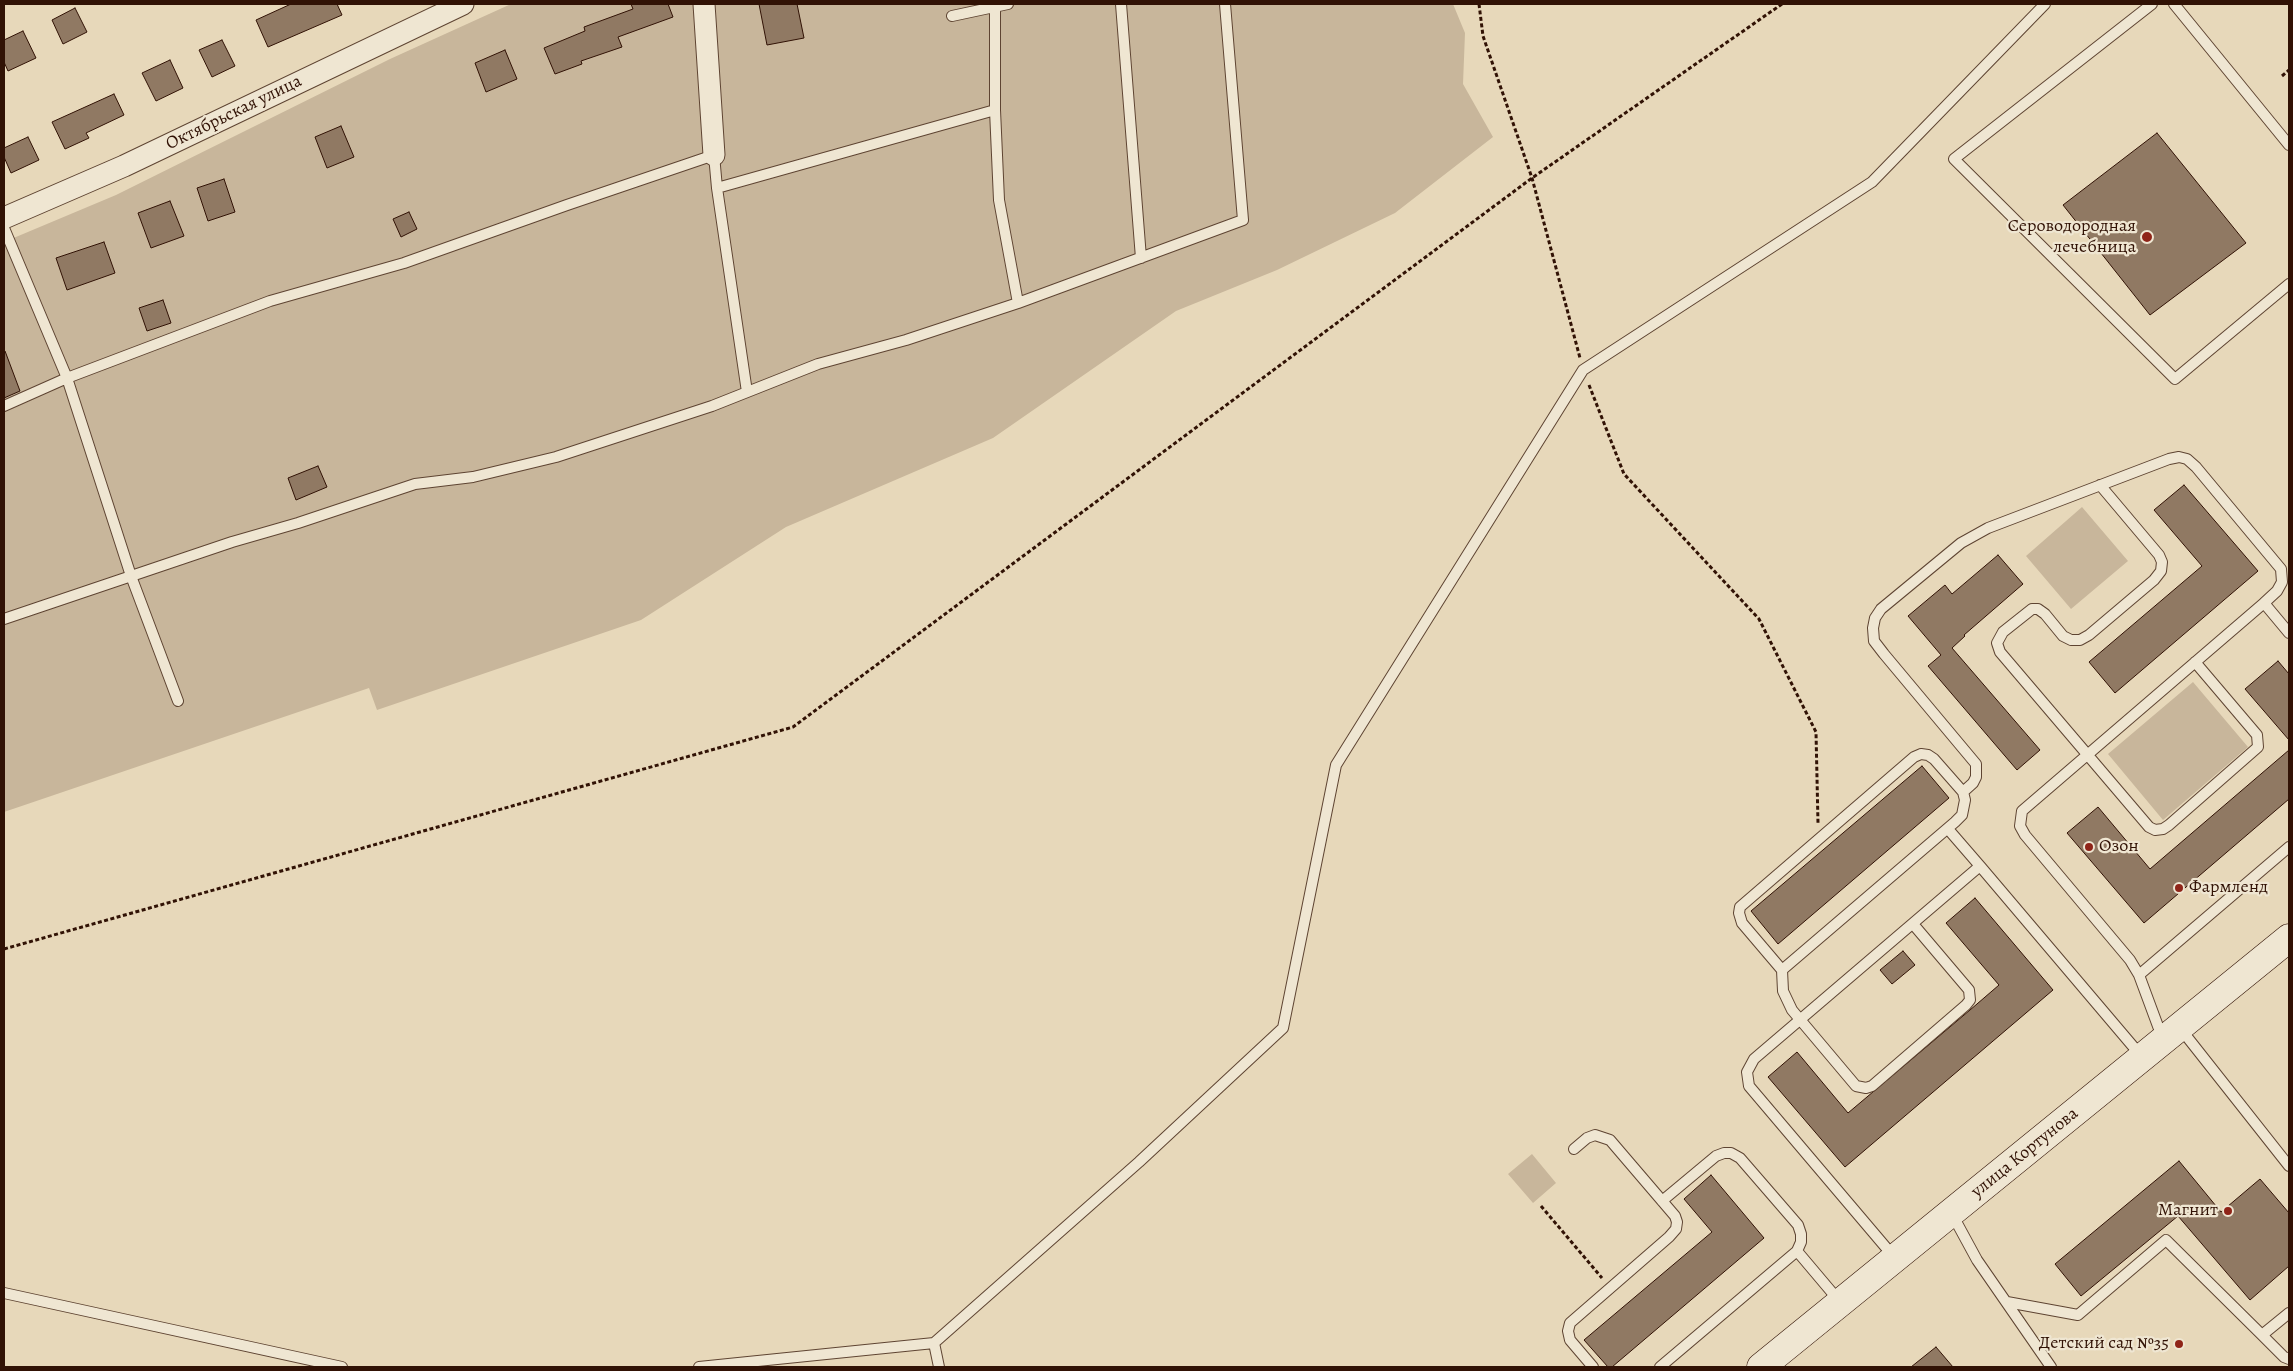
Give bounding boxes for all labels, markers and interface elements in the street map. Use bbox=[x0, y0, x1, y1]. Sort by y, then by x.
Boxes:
street label: Октябрьская улица bbox=[163, 71, 305, 155]
place label: Сероводородная лечебница bbox=[2008, 216, 2136, 258]
marker: Сероводородная лечебница bbox=[2140, 230, 2154, 244]
place label: Озон bbox=[2099, 836, 2139, 858]
marker: Озон bbox=[2083, 841, 2095, 853]
place label: Фармленд bbox=[2189, 877, 2268, 899]
marker: Фармленд bbox=[2173, 882, 2185, 894]
street label: улица Кортунова bbox=[1967, 1103, 2083, 1203]
place label: Магнит bbox=[2158, 1200, 2218, 1222]
marker: Магнит bbox=[2222, 1205, 2234, 1217]
place label: Детский сад №35 bbox=[2039, 1333, 2169, 1355]
marker: Детский сад №35 bbox=[2173, 1338, 2185, 1350]

